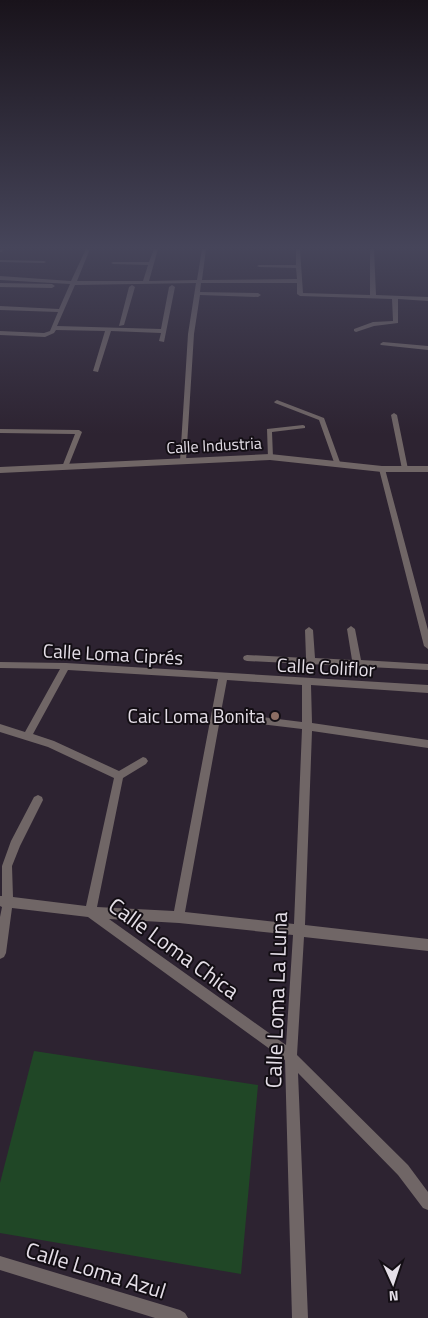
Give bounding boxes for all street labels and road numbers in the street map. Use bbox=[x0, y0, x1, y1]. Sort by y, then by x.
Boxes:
street label: Calle Industria bbox=[166, 431, 262, 459]
street label: Calle Loma Ciprés bbox=[42, 635, 184, 672]
street label: Calle Coliflor bbox=[276, 649, 376, 684]
street label: Calle Loma Chica bbox=[101, 889, 247, 1007]
street label: Calle Loma La Luna bbox=[256, 911, 296, 1089]
street label: Calle Loma Azul bbox=[22, 1233, 170, 1307]

